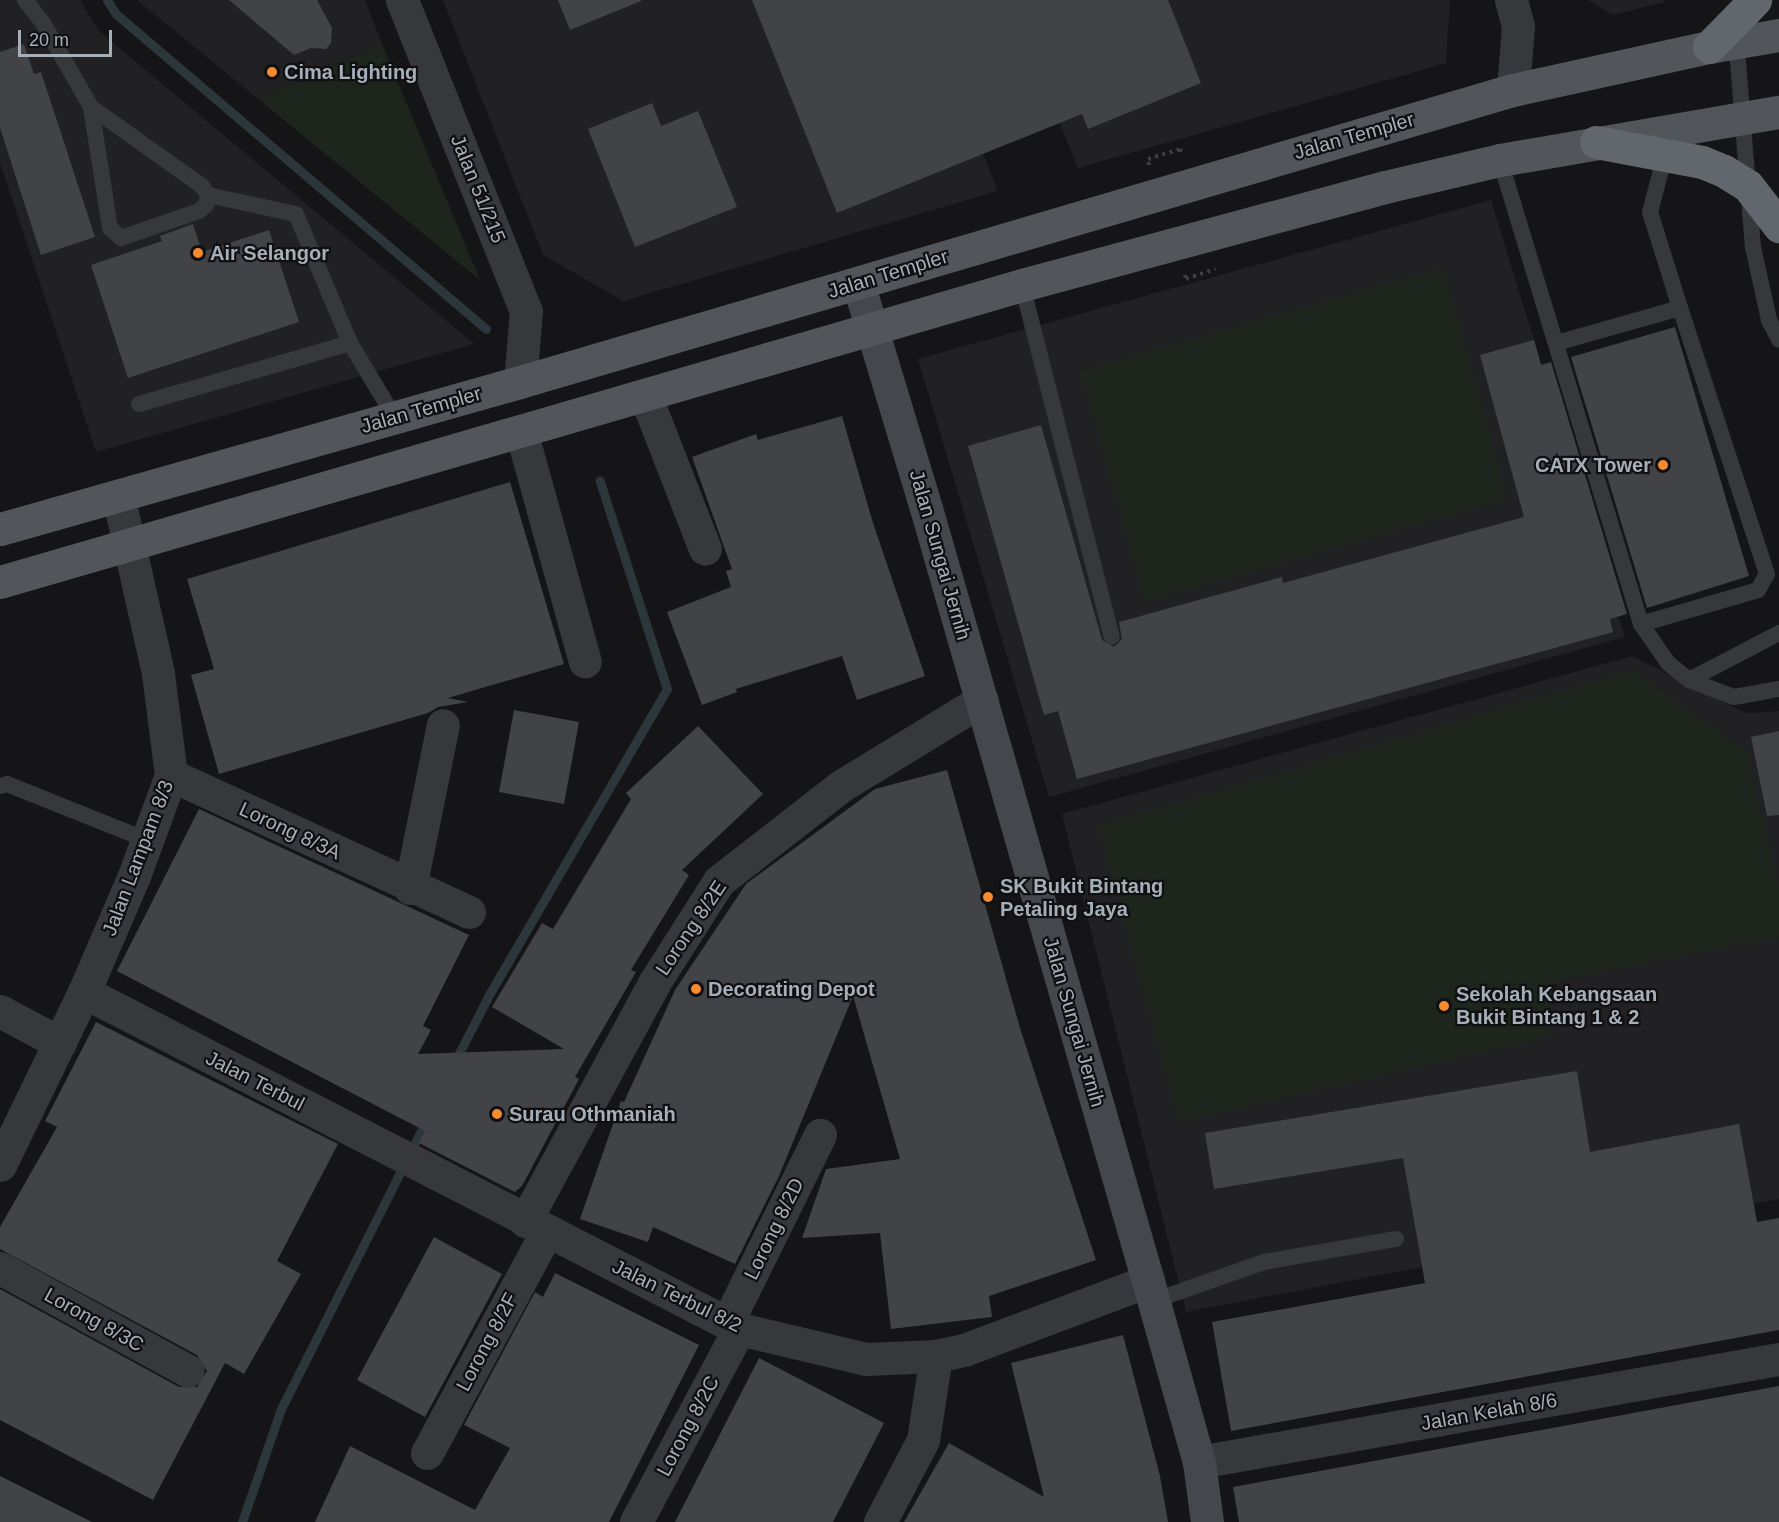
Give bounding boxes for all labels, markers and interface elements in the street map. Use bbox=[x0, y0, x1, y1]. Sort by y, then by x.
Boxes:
scale bar bbox=[21, 18, 116, 56]
text: 20 m bbox=[29, 30, 69, 50]
place label: Cima Lighting bbox=[284, 60, 417, 84]
marker: Cima Lighting bbox=[265, 65, 279, 79]
street label: Jalan Templer bbox=[1291, 107, 1417, 165]
street label: Jalan 51/215 bbox=[445, 131, 511, 247]
place label: Air Selangor bbox=[210, 241, 329, 265]
street label: Jalan Templer bbox=[825, 244, 951, 304]
marker: Air Selangor bbox=[191, 246, 205, 260]
street label: Jalan Templer bbox=[358, 381, 484, 439]
place label: CATX Tower bbox=[1535, 453, 1651, 477]
marker: CATX Tower bbox=[1656, 458, 1670, 472]
street label: Jalan Sungai Jernih bbox=[904, 467, 976, 643]
street label: Jalan Lampam 8/3 bbox=[97, 777, 179, 939]
street label: Lorong 8/3A bbox=[236, 797, 344, 865]
place label: SK Bukit Bintang Petaling Jaya bbox=[1000, 874, 1163, 921]
street label: Lorong 8/2E bbox=[651, 876, 731, 980]
marker: SK Bukit Bintang Petaling Jaya bbox=[981, 890, 995, 904]
street label: Jalan Sungai Jernih bbox=[1038, 934, 1110, 1110]
place label: Decorating Depot bbox=[708, 977, 875, 1001]
marker: Decorating Depot bbox=[689, 982, 703, 996]
place label: Sekolah Kebangsaan Bukit Bintang 1 & 2 bbox=[1456, 982, 1657, 1029]
marker: Sekolah Kebangsaan Bukit Bintang 1 & 2 bbox=[1437, 999, 1451, 1013]
street label: Jalan Terbul bbox=[202, 1046, 308, 1116]
place label: Surau Othmaniah bbox=[509, 1102, 676, 1126]
marker: Surau Othmaniah bbox=[490, 1107, 504, 1121]
street label: Lorong 8/2D bbox=[739, 1174, 809, 1284]
street label: Jalan Terbul 8/2 bbox=[608, 1254, 746, 1338]
street label: Lorong 8/3C bbox=[40, 1283, 148, 1357]
street label: Lorong 8/2F bbox=[451, 1289, 523, 1395]
street label: Lorong 8/2C bbox=[652, 1372, 724, 1480]
street label: Jalan Kelah 8/6 bbox=[1419, 1388, 1559, 1436]

